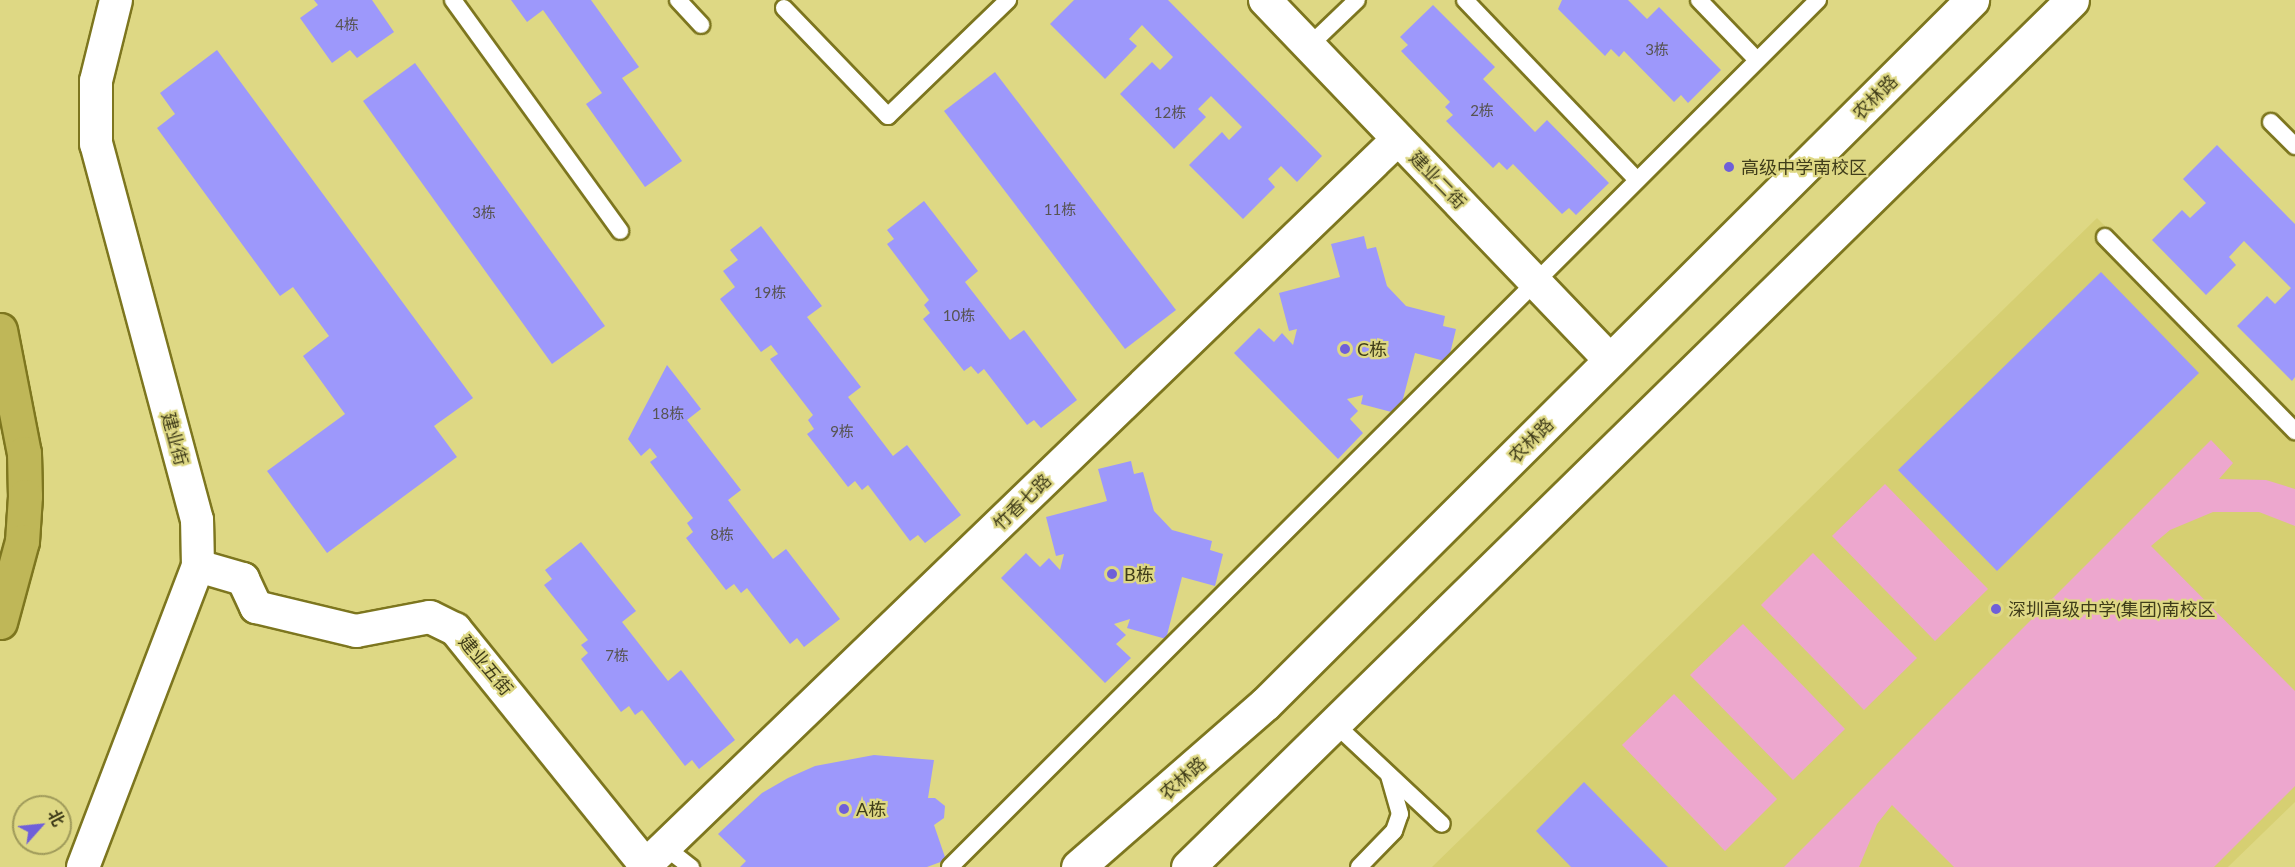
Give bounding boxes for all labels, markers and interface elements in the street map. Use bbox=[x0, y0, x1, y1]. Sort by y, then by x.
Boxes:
house number: 4栋 bbox=[335, 16, 359, 34]
house number: 3栋 bbox=[1645, 41, 1669, 59]
street label: 农林路 bbox=[1848, 70, 1902, 124]
house number: 2栋 bbox=[1470, 102, 1494, 120]
house number: 12栋 bbox=[1154, 104, 1186, 122]
street label: 建业二街 bbox=[1405, 147, 1471, 213]
place label: 高级中学南校区 bbox=[1741, 156, 1867, 178]
marker: 高级中学南校区 bbox=[1722, 160, 1736, 174]
house number: 11栋 bbox=[1044, 201, 1076, 219]
house number: 3栋 bbox=[472, 204, 496, 222]
house number: 19栋 bbox=[754, 284, 786, 302]
house number: 10栋 bbox=[943, 307, 975, 325]
place label: C栋 bbox=[1357, 338, 1387, 360]
marker: C栋 bbox=[1338, 342, 1352, 356]
house number: 18栋 bbox=[652, 405, 684, 423]
street label: 建业街 bbox=[158, 410, 192, 468]
street label: 农林路 bbox=[1504, 413, 1558, 467]
house number: 9栋 bbox=[830, 423, 854, 441]
street label: 竹香七路 bbox=[989, 469, 1055, 535]
house number: 8栋 bbox=[710, 526, 734, 544]
place label: B栋 bbox=[1124, 563, 1154, 585]
marker: B栋 bbox=[1105, 567, 1119, 581]
place label: 深圳高级中学(集团)南校区 bbox=[2008, 598, 2216, 620]
marker: 深圳高级中学(集团)南校区 bbox=[1989, 602, 2003, 616]
street label: 建业五街 bbox=[455, 630, 517, 700]
house number: 7栋 bbox=[605, 647, 629, 665]
street label: 农林路 bbox=[1156, 752, 1210, 804]
north arrow bbox=[12, 795, 72, 855]
place label: A栋 bbox=[856, 798, 886, 820]
marker: A栋 bbox=[837, 802, 851, 816]
text: 北 bbox=[45, 806, 69, 829]

